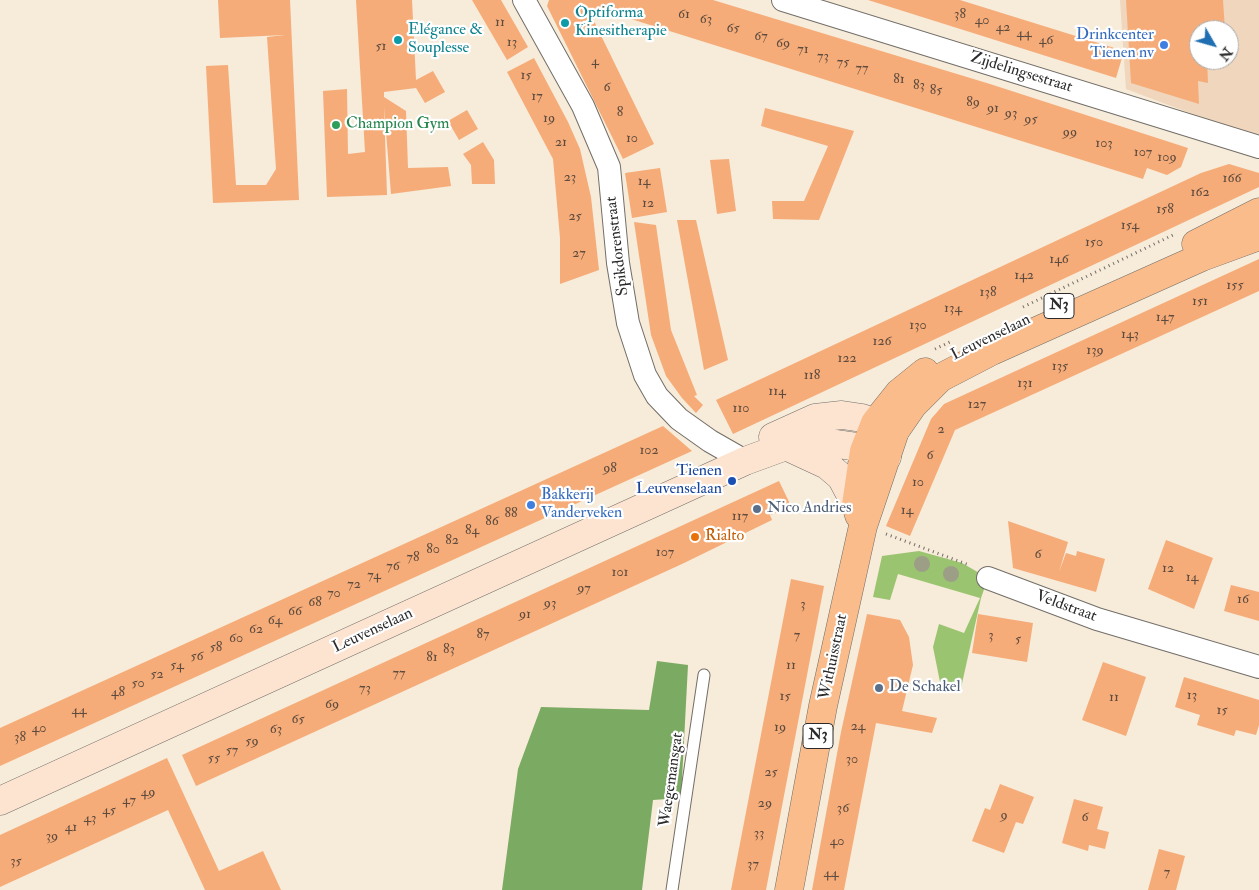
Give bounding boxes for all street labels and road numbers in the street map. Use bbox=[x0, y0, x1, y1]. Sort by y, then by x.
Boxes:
street label: Zijdelingsestraat bbox=[967, 48, 1075, 98]
street label: Spikdorenstraat bbox=[602, 195, 634, 297]
road number: N3 bbox=[1044, 294, 1074, 318]
street label: Leuvenselaan bbox=[948, 311, 1034, 365]
street label: Veldstraat bbox=[1033, 587, 1099, 627]
street label: Leuvenselaan bbox=[330, 604, 416, 658]
street label: Withuisstraat bbox=[816, 613, 852, 701]
road number: N3 bbox=[803, 724, 833, 748]
street label: Waegemansgat bbox=[656, 732, 688, 828]

